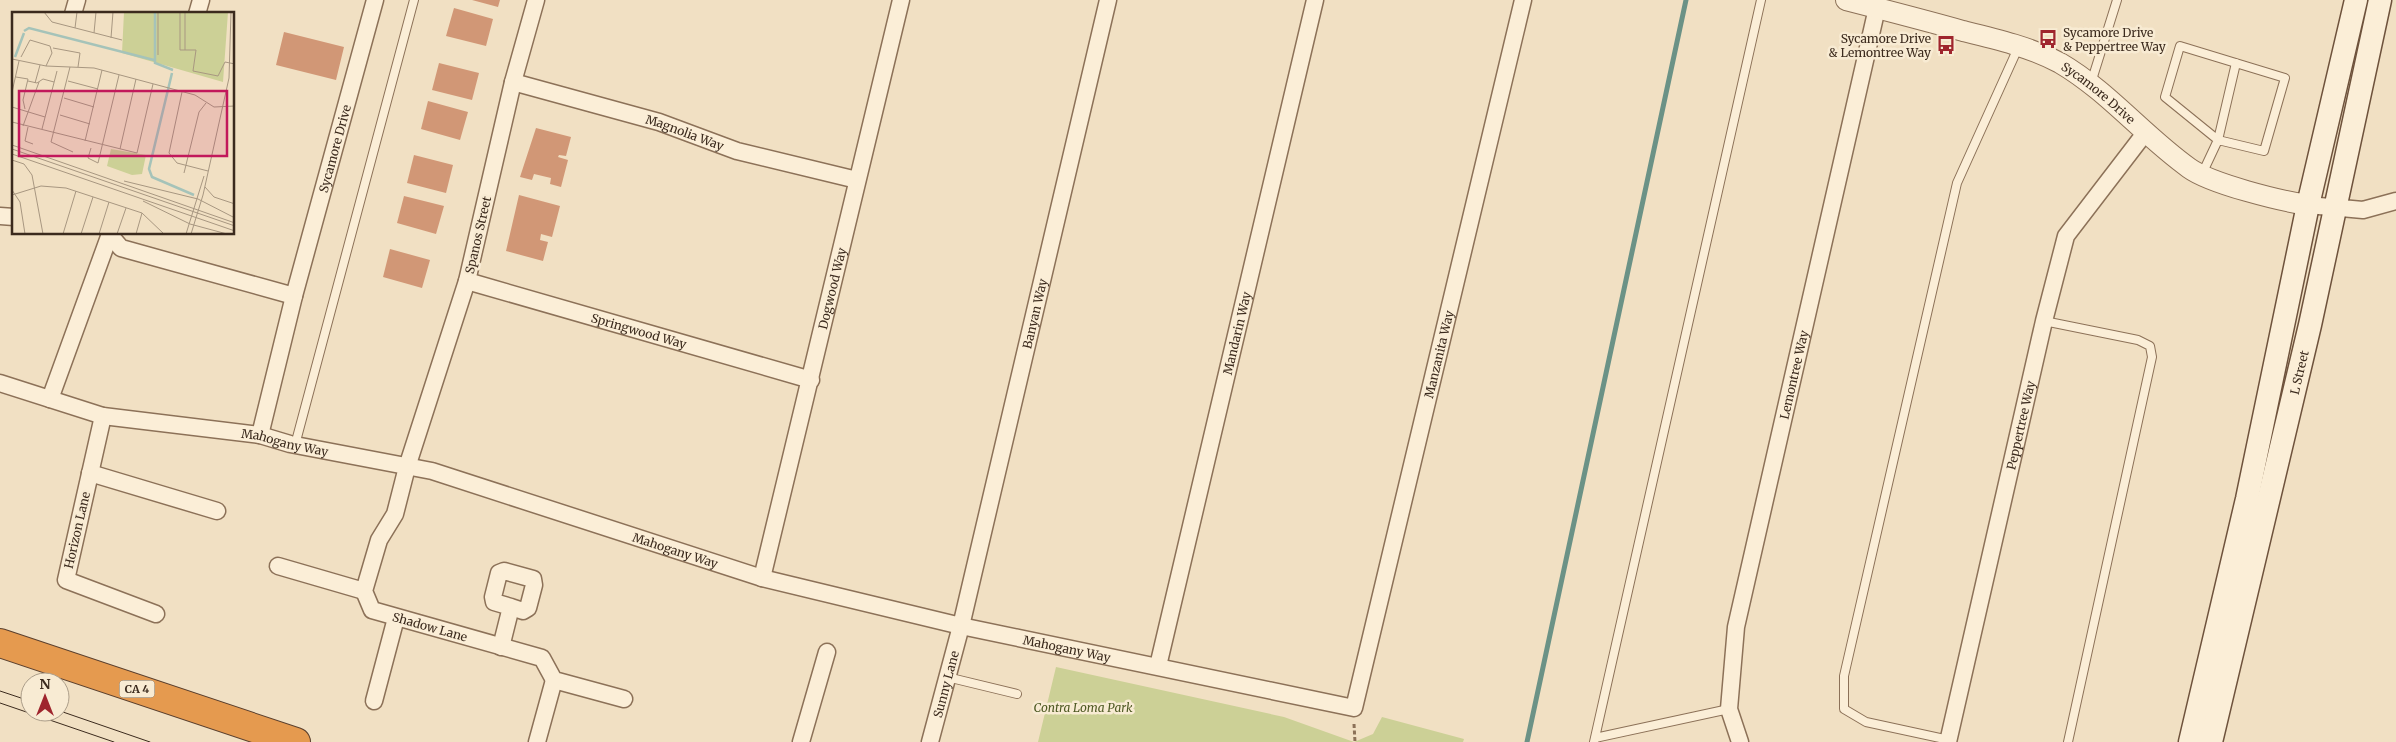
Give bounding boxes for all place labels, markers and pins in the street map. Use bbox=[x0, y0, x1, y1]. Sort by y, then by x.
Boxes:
place label: Sycamore Drive & Peppertree Way bbox=[2063, 25, 2166, 54]
bus stop icon: Sycamore Drive & Peppertree Way bbox=[2037, 28, 2059, 50]
place label: Sycamore Drive & Lemontree Way bbox=[1828, 31, 1931, 60]
bus stop icon: Sycamore Drive & Lemontree Way bbox=[1935, 34, 1957, 56]

